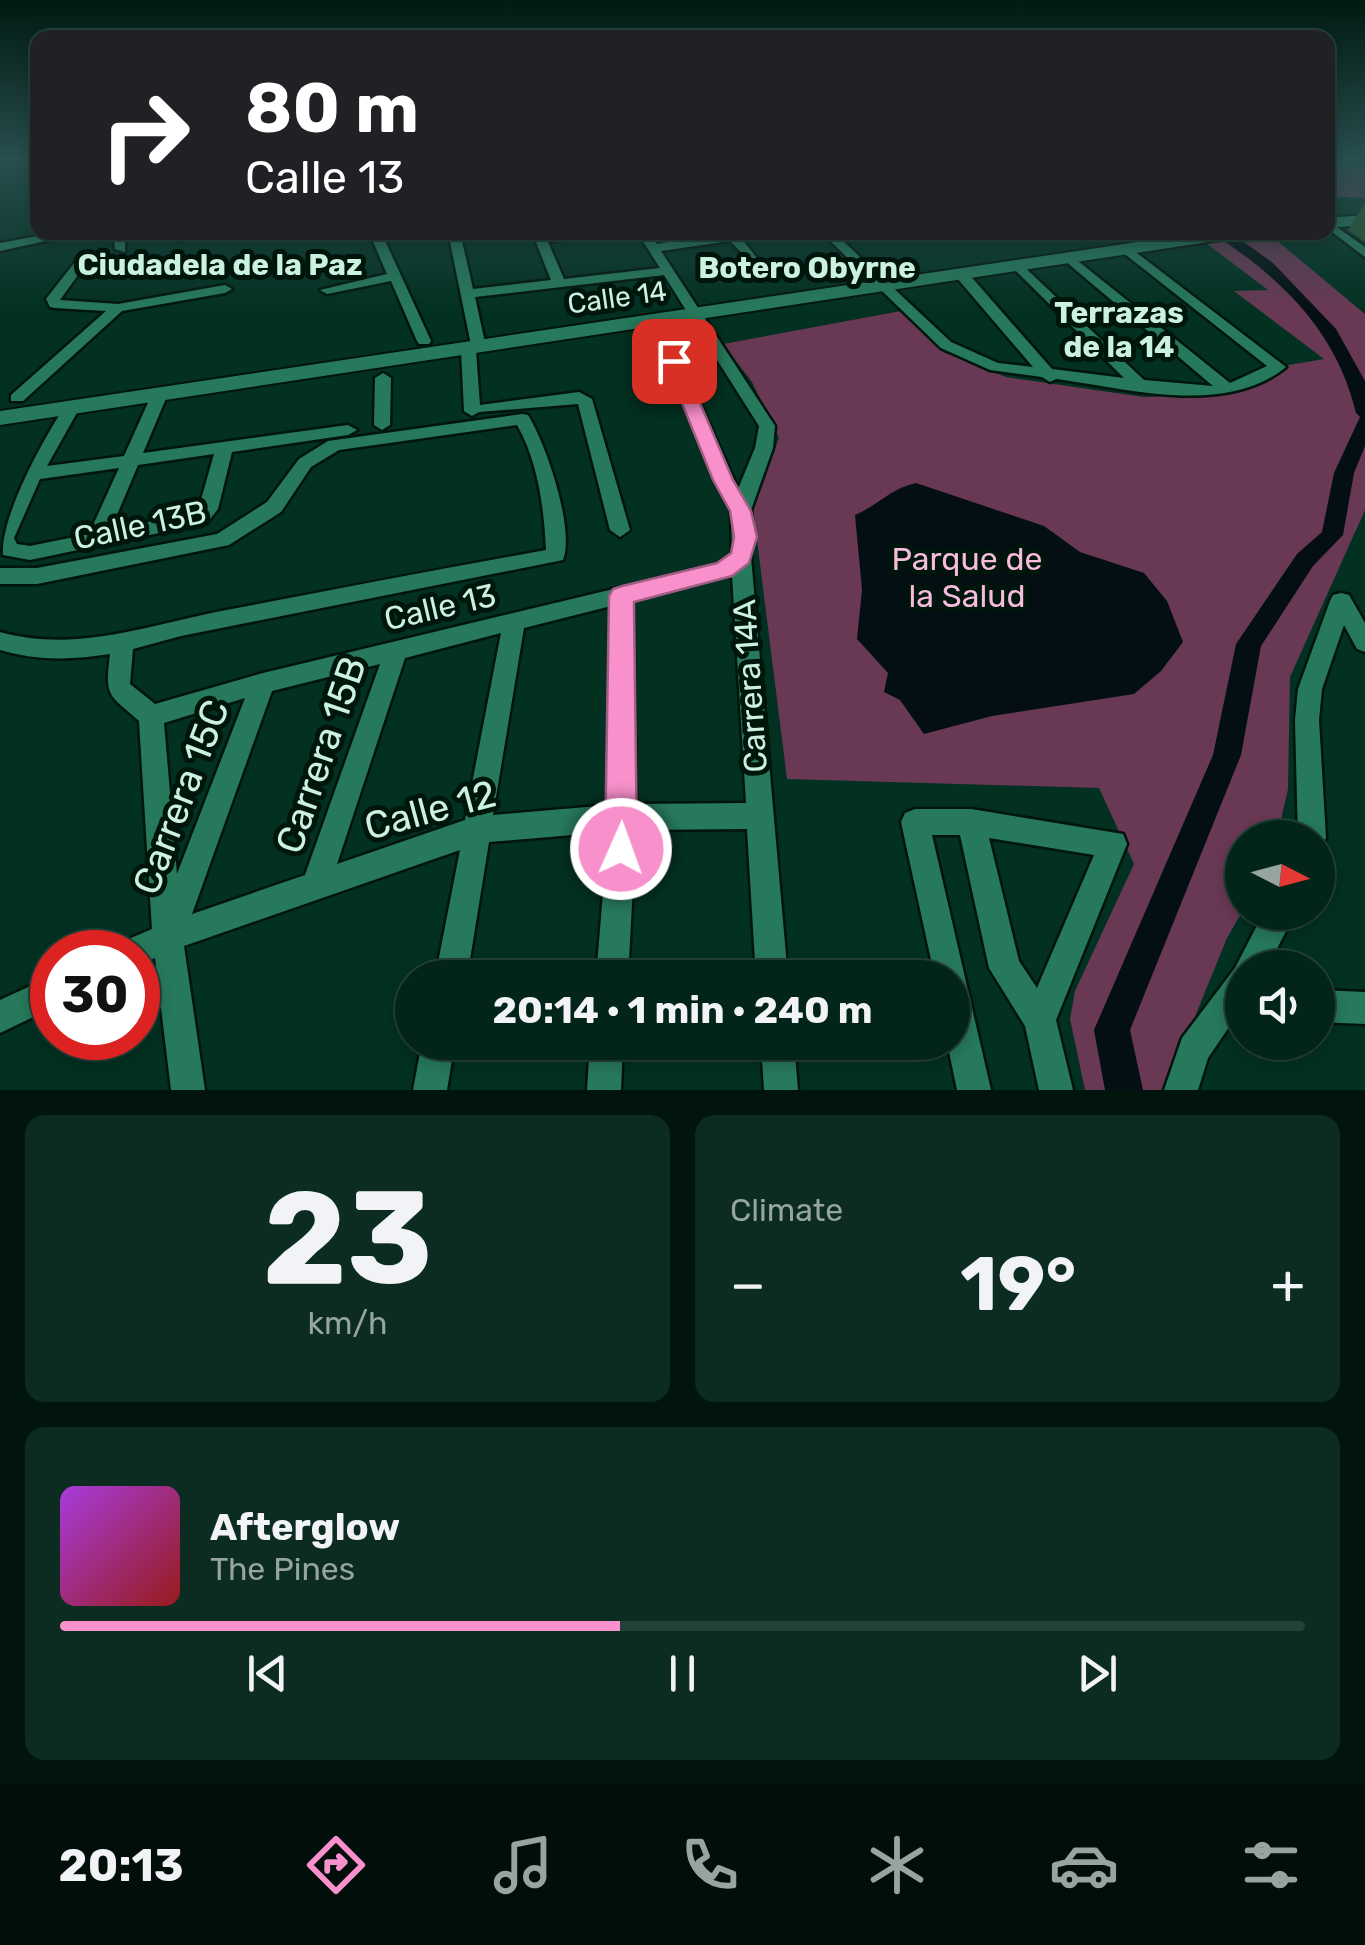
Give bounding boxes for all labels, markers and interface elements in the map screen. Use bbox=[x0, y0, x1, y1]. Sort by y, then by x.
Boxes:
text: 80 m bbox=[245, 67, 419, 150]
icon: right bbox=[80, 70, 210, 200]
text: Calle 13 bbox=[245, 151, 404, 204]
district label: Ciudadela de la Paz bbox=[78, 247, 362, 283]
district label: Botero Obyrne bbox=[698, 250, 916, 286]
street label: Calle 14 bbox=[565, 274, 669, 321]
district label: Terrazas de la 14 bbox=[1054, 295, 1184, 365]
pin bbox=[632, 319, 717, 404]
icon: arrive bbox=[647, 334, 702, 389]
street label: Calle 13B bbox=[70, 492, 210, 558]
park label: Parque de la Salud bbox=[892, 540, 1042, 615]
street label: Calle 13 bbox=[381, 576, 499, 638]
street label: Carrera 14A bbox=[725, 598, 775, 774]
street label: Carrera 15B bbox=[266, 651, 376, 859]
street label: Carrera 15C bbox=[123, 693, 239, 901]
street label: Calle 12 bbox=[359, 770, 501, 850]
position arrow bbox=[569, 797, 673, 901]
north arrow bbox=[1225, 820, 1335, 930]
map controls bbox=[1225, 820, 1335, 1060]
speed limit sign: 30 bbox=[30, 930, 160, 1060]
button: sound bbox=[1225, 950, 1335, 1060]
text: 20:14 · 1 min · 240 m bbox=[492, 987, 873, 1033]
text: 23 bbox=[262, 1161, 433, 1316]
text: Climate bbox=[730, 1191, 843, 1229]
text: 19° bbox=[960, 1240, 1076, 1329]
text: − bbox=[730, 1252, 766, 1317]
text: + bbox=[1271, 1252, 1305, 1317]
text: km/h bbox=[308, 1304, 387, 1342]
text: Afterglow bbox=[210, 1504, 400, 1550]
text: The Pines bbox=[210, 1550, 355, 1588]
icon: previous bbox=[240, 1646, 295, 1701]
icon: pause bbox=[655, 1646, 710, 1701]
icon: next bbox=[1070, 1646, 1125, 1701]
icon: directions bbox=[301, 1830, 371, 1900]
icon: music bbox=[488, 1830, 558, 1900]
icon: phone bbox=[675, 1830, 745, 1900]
icon: climate bbox=[862, 1830, 932, 1900]
icon: car bbox=[1049, 1830, 1119, 1900]
icon: filters bbox=[1236, 1830, 1306, 1900]
text: 20:13 bbox=[59, 1839, 184, 1892]

